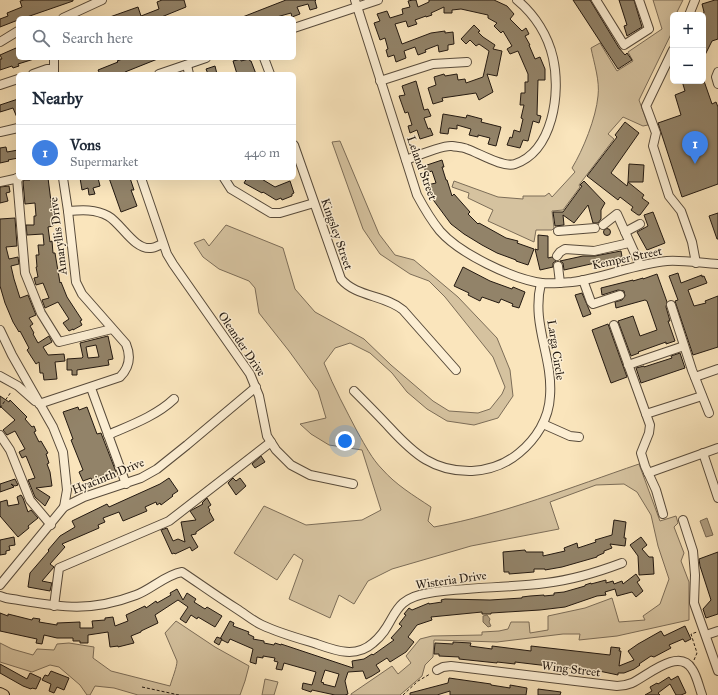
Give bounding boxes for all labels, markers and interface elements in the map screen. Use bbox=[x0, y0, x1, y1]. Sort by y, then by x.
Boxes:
map controls bbox=[670, 12, 706, 84]
button: + bbox=[670, 12, 706, 48]
search box bbox=[16, 16, 296, 60]
icon: search bbox=[30, 27, 52, 49]
text: Search here bbox=[62, 29, 133, 47]
button: − bbox=[670, 48, 706, 84]
text: Nearby bbox=[32, 88, 83, 109]
pin: 1 bbox=[682, 131, 708, 164]
street label: Leland Street bbox=[404, 134, 440, 203]
text: Vons bbox=[70, 136, 101, 154]
text: 1 bbox=[42, 145, 48, 161]
text: 440 m bbox=[244, 145, 280, 161]
text: Supermarket bbox=[70, 154, 138, 170]
street label: Amaryllis Drive bbox=[46, 197, 70, 276]
street label: Kingsley Street bbox=[317, 197, 356, 273]
street label: Kemper Street bbox=[591, 244, 664, 272]
street label: Oleander Drive bbox=[215, 309, 269, 379]
street label: Larga Circle bbox=[543, 319, 568, 381]
your location bbox=[335, 431, 355, 451]
street label: Hyacinth Drive bbox=[70, 455, 146, 497]
street label: Wisteria Drive bbox=[415, 568, 487, 592]
street label: Wing Street bbox=[541, 658, 602, 681]

